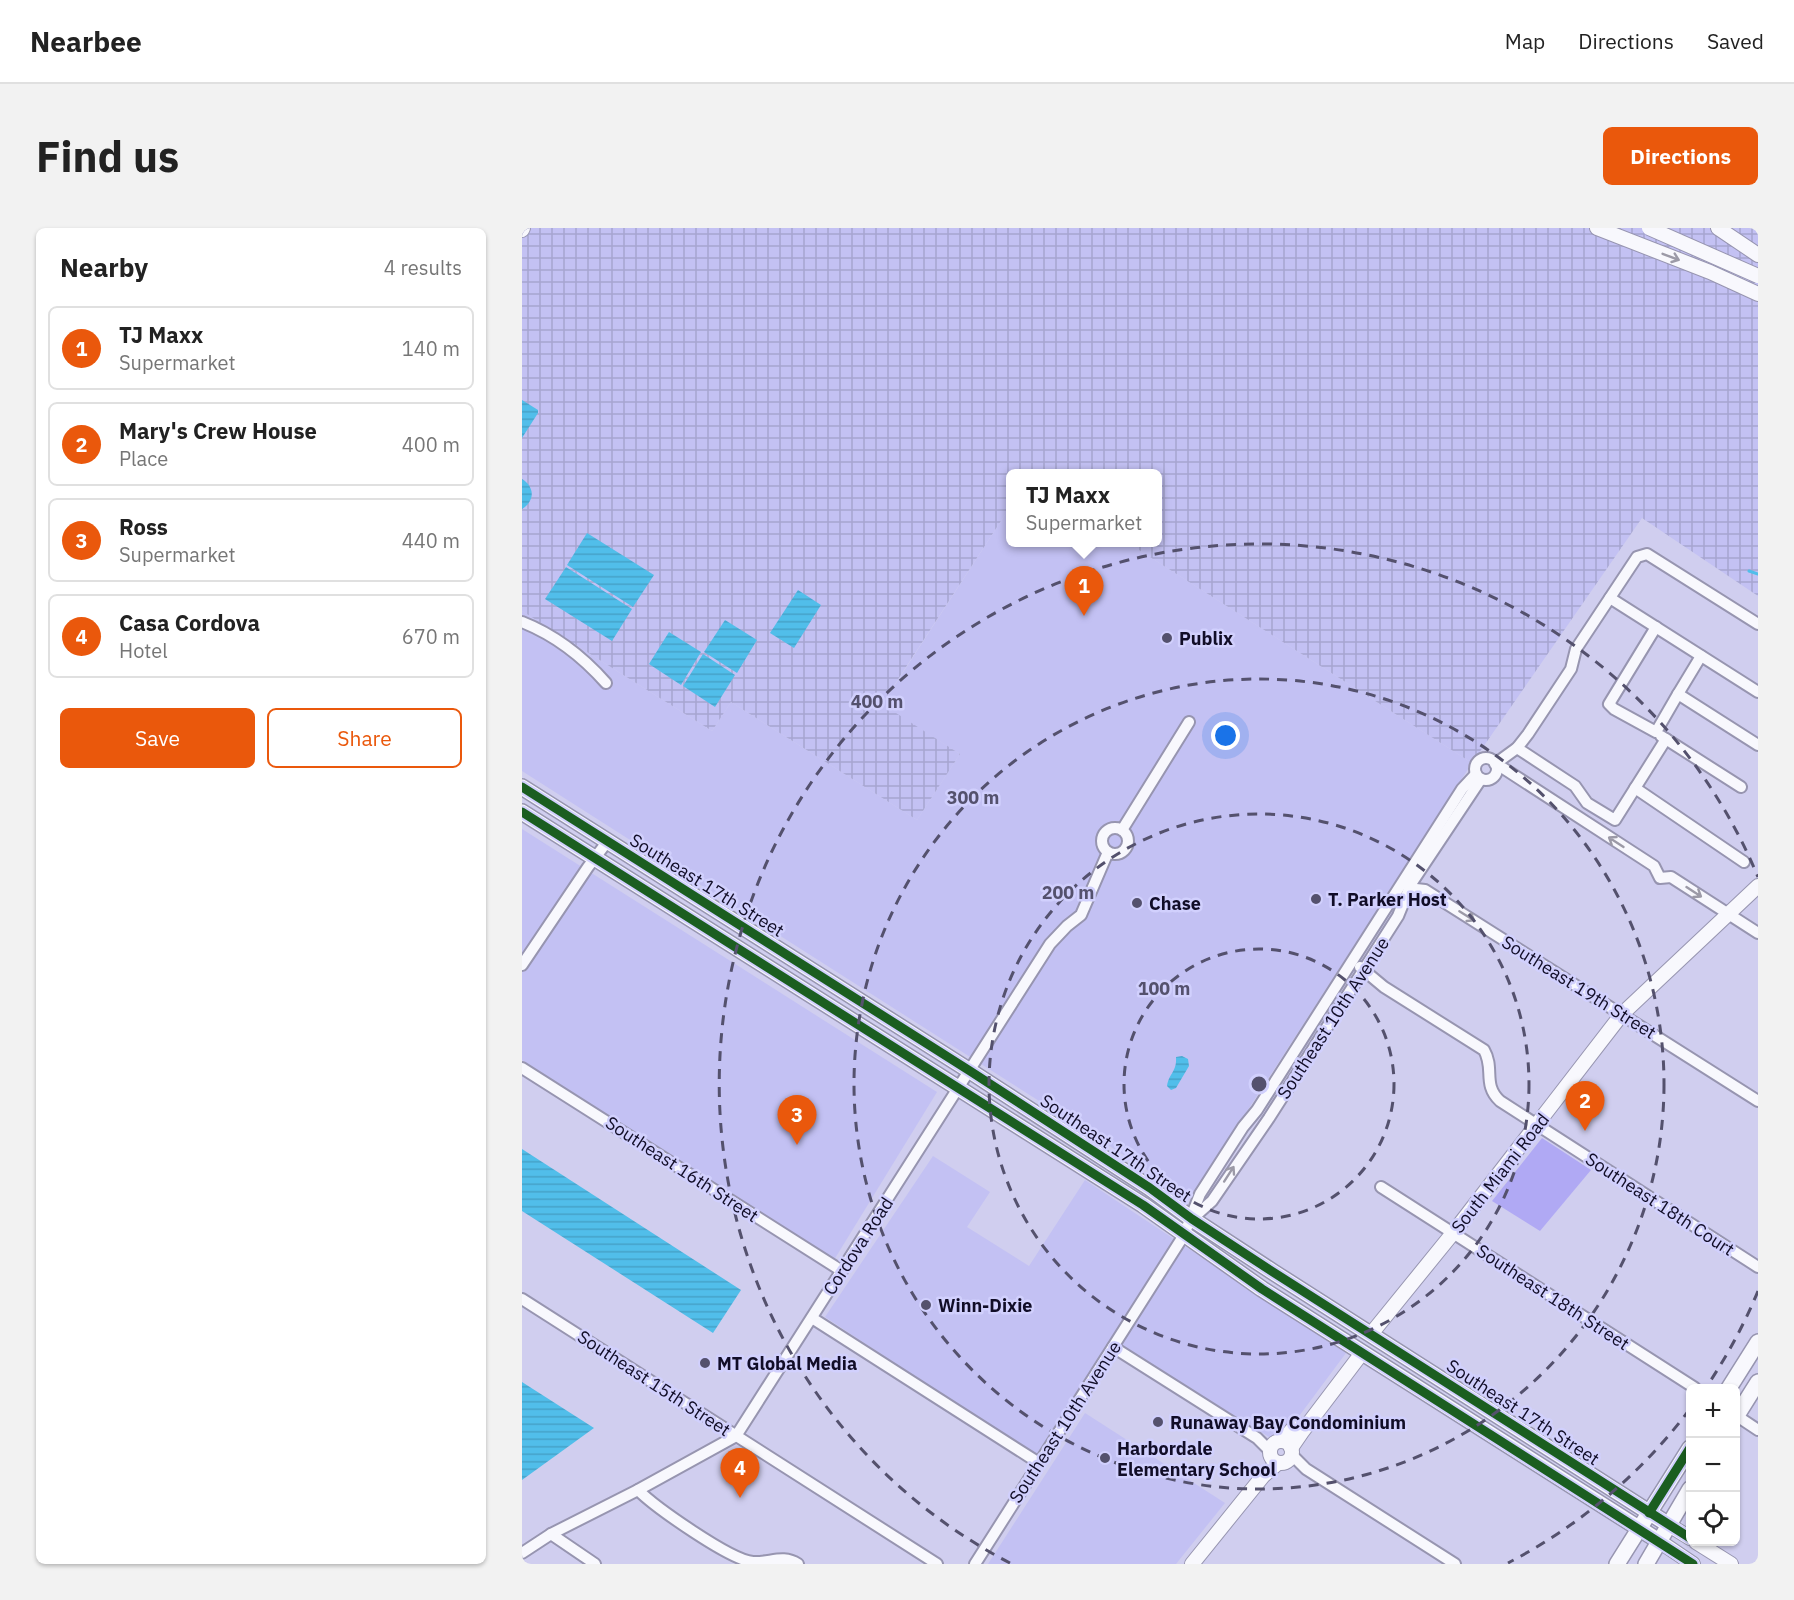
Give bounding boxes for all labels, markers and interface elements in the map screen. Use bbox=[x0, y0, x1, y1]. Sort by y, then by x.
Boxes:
text: Nearbee bbox=[30, 23, 142, 60]
text: Map bbox=[1505, 27, 1545, 55]
text: Directions bbox=[1578, 27, 1674, 55]
text: Saved bbox=[1707, 27, 1764, 55]
button: Directions bbox=[1603, 127, 1758, 185]
text: Find us bbox=[36, 129, 179, 184]
text: Nearby bbox=[60, 250, 148, 284]
one-way arrow bbox=[1661, 252, 1680, 263]
text: 4 results bbox=[384, 254, 462, 281]
text: TJ Maxx bbox=[119, 320, 203, 349]
text: 1 bbox=[76, 335, 88, 362]
text: 140 m bbox=[402, 335, 460, 362]
text: Supermarket bbox=[119, 349, 236, 376]
text: Mary's Crew House bbox=[119, 416, 317, 445]
text: 2 bbox=[76, 431, 88, 458]
text: 400 m bbox=[402, 431, 460, 458]
text: Place bbox=[119, 445, 168, 472]
popup bbox=[1006, 469, 1162, 547]
text: TJ Maxx bbox=[1026, 480, 1110, 509]
text: Supermarket bbox=[1026, 509, 1142, 536]
text: Ross bbox=[119, 512, 168, 541]
text: 3 bbox=[76, 527, 88, 554]
text: 440 m bbox=[402, 527, 460, 554]
text: Supermarket bbox=[119, 541, 236, 568]
pin: 1 bbox=[1064, 566, 1104, 616]
text: Casa Cordova bbox=[119, 608, 260, 637]
text: 4 bbox=[76, 623, 88, 650]
text: 670 m bbox=[402, 623, 460, 650]
place label: Publix bbox=[1179, 627, 1233, 650]
marker: Publix bbox=[1160, 631, 1174, 645]
text: Hotel bbox=[119, 637, 168, 664]
text: 400 m bbox=[851, 690, 903, 713]
button: Save bbox=[60, 708, 255, 768]
button: Share bbox=[267, 708, 462, 768]
your location bbox=[1211, 721, 1240, 750]
text: 300 m bbox=[947, 786, 999, 809]
street label: Southeast 17th Street bbox=[626, 828, 788, 942]
one-way arrow bbox=[1608, 836, 1625, 848]
text: 200 m bbox=[1042, 881, 1094, 904]
one-way arrow bbox=[1686, 886, 1703, 899]
place label: T. Parker Host bbox=[1328, 888, 1447, 911]
place label: Chase bbox=[1149, 892, 1201, 915]
marker: T. Parker Host bbox=[1309, 892, 1323, 906]
marker: Chase bbox=[1130, 896, 1144, 910]
one-way arrow bbox=[1458, 911, 1475, 923]
street label: Southeast 19th Street bbox=[1498, 930, 1660, 1044]
street label: Southeast 10th Avenue bbox=[1272, 933, 1394, 1103]
text: 100 m bbox=[1138, 977, 1190, 1000]
centre of rings bbox=[1249, 1074, 1269, 1094]
pin: 2 bbox=[1566, 1082, 1604, 1131]
street label: Southeast 17th Street bbox=[1036, 1089, 1196, 1207]
pin: 3 bbox=[778, 1096, 816, 1145]
street label: South Miami Road bbox=[1446, 1108, 1554, 1238]
street label: Southeast 16th Street bbox=[601, 1111, 763, 1227]
street label: Southeast 18th Court bbox=[1581, 1147, 1739, 1261]
one-way arrow bbox=[1224, 1166, 1236, 1183]
street label: Cordova Road bbox=[818, 1193, 898, 1299]
street label: Southeast 18th Street bbox=[1472, 1239, 1634, 1355]
place label: Winn-Dixie bbox=[938, 1294, 1032, 1317]
marker: Winn-Dixie bbox=[919, 1298, 933, 1312]
street label: Southeast 15th Street bbox=[573, 1325, 735, 1441]
street label: Southeast 10th Avenue bbox=[1004, 1337, 1126, 1507]
place label: MT Global Media bbox=[717, 1352, 857, 1375]
street label: Southeast 17th Street bbox=[1442, 1354, 1604, 1470]
marker: MT Global Media bbox=[698, 1356, 712, 1370]
map controls bbox=[1686, 1384, 1740, 1546]
button: + bbox=[1686, 1384, 1740, 1438]
place label: Runaway Bay Condominium bbox=[1170, 1411, 1406, 1434]
marker: Runaway Bay Condominium bbox=[1151, 1415, 1165, 1429]
place label: Harbordale Elementary School bbox=[1117, 1437, 1276, 1481]
button: − bbox=[1686, 1438, 1740, 1492]
pin: 4 bbox=[720, 1448, 760, 1498]
marker: Harbordale Elementary School bbox=[1098, 1451, 1112, 1465]
button: locate bbox=[1686, 1492, 1740, 1546]

